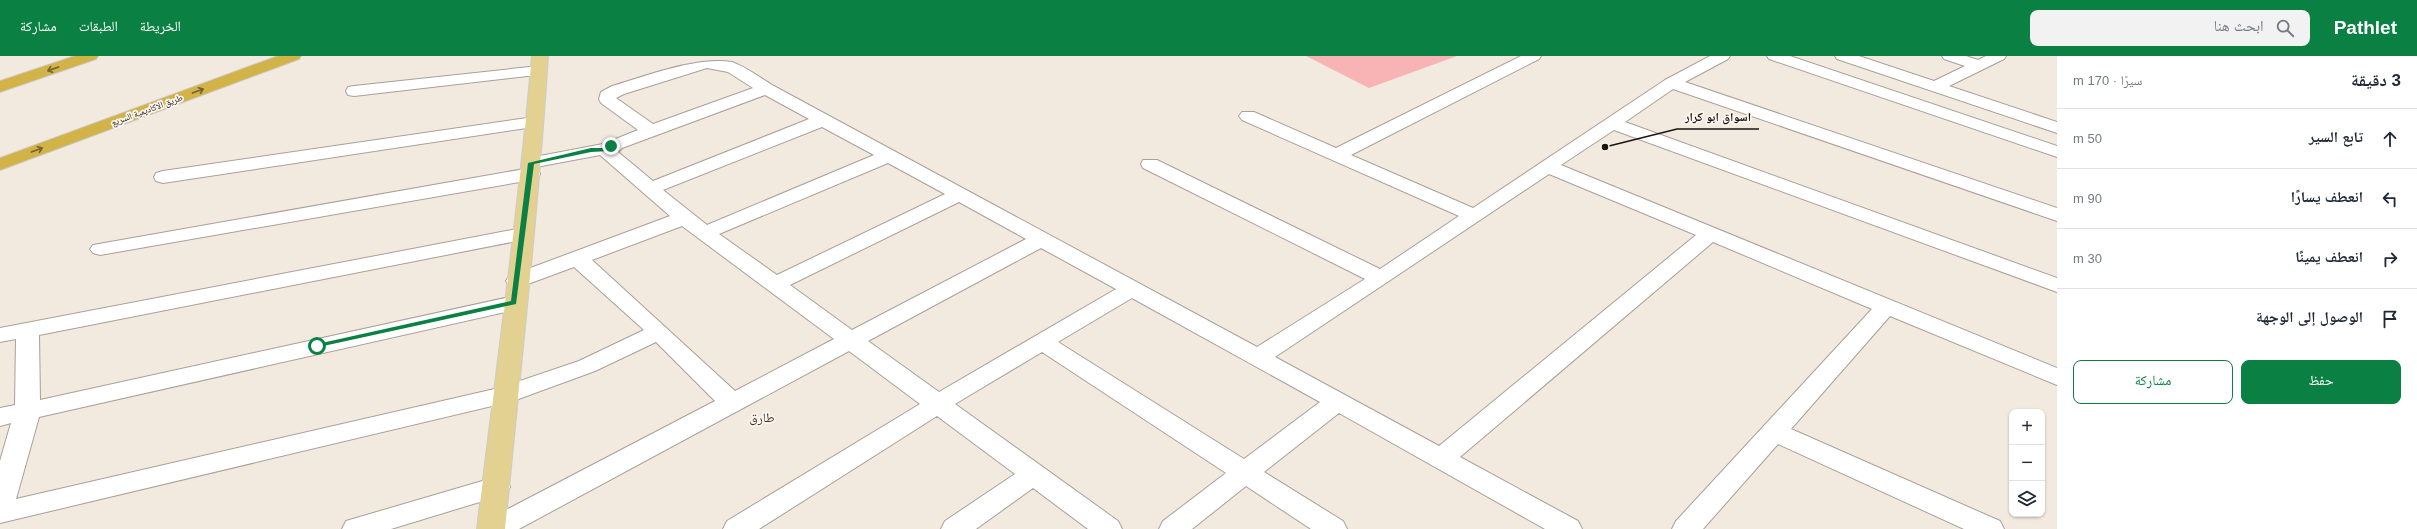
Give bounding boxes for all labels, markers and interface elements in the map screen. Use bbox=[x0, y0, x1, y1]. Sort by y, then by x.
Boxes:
search box bbox=[2030, 10, 2310, 46]
text: ابحث هنا bbox=[2214, 17, 2264, 34]
icon: search bbox=[2274, 17, 2296, 39]
text: Pathlet bbox=[2334, 17, 2397, 38]
text: مشاركة bbox=[20, 18, 57, 34]
text: الطبقات bbox=[79, 18, 118, 34]
text: الخريطة bbox=[140, 18, 181, 34]
one-way arrow bbox=[48, 65, 60, 73]
text: 3 دقيقة bbox=[2351, 71, 2401, 90]
text: سيرًا · 170 m bbox=[2073, 73, 2142, 88]
one-way arrow bbox=[191, 87, 204, 94]
street label: طريق الاكاديمية السريع bbox=[110, 92, 184, 128]
callout: اسواق ابو كرار bbox=[1677, 105, 1759, 129]
text: اسواق ابو كرار bbox=[1684, 110, 1751, 125]
text: تابع السير bbox=[2309, 128, 2363, 145]
icon: ahead bbox=[2379, 128, 2401, 150]
text: 50 m bbox=[2073, 131, 2102, 146]
route end bbox=[602, 137, 620, 155]
one-way arrow bbox=[30, 146, 42, 154]
text: انعطف يسارًا bbox=[2291, 188, 2363, 205]
icon: left bbox=[2379, 188, 2401, 210]
text: 90 m bbox=[2073, 191, 2102, 206]
text: انعطف يمينًا bbox=[2295, 248, 2363, 265]
icon: right bbox=[2379, 248, 2401, 270]
text: 30 m bbox=[2073, 251, 2102, 266]
text: الوصول إلى الوجهة bbox=[2256, 308, 2363, 325]
icon: arrive bbox=[2379, 308, 2401, 330]
route start bbox=[308, 337, 326, 355]
button: مشاركة bbox=[2073, 360, 2233, 404]
button: حفظ bbox=[2241, 360, 2401, 404]
map controls bbox=[2009, 409, 2045, 517]
button: + bbox=[2009, 409, 2045, 445]
district label: طارق bbox=[749, 410, 775, 426]
button: − bbox=[2009, 445, 2045, 481]
button: layers bbox=[2009, 481, 2045, 517]

